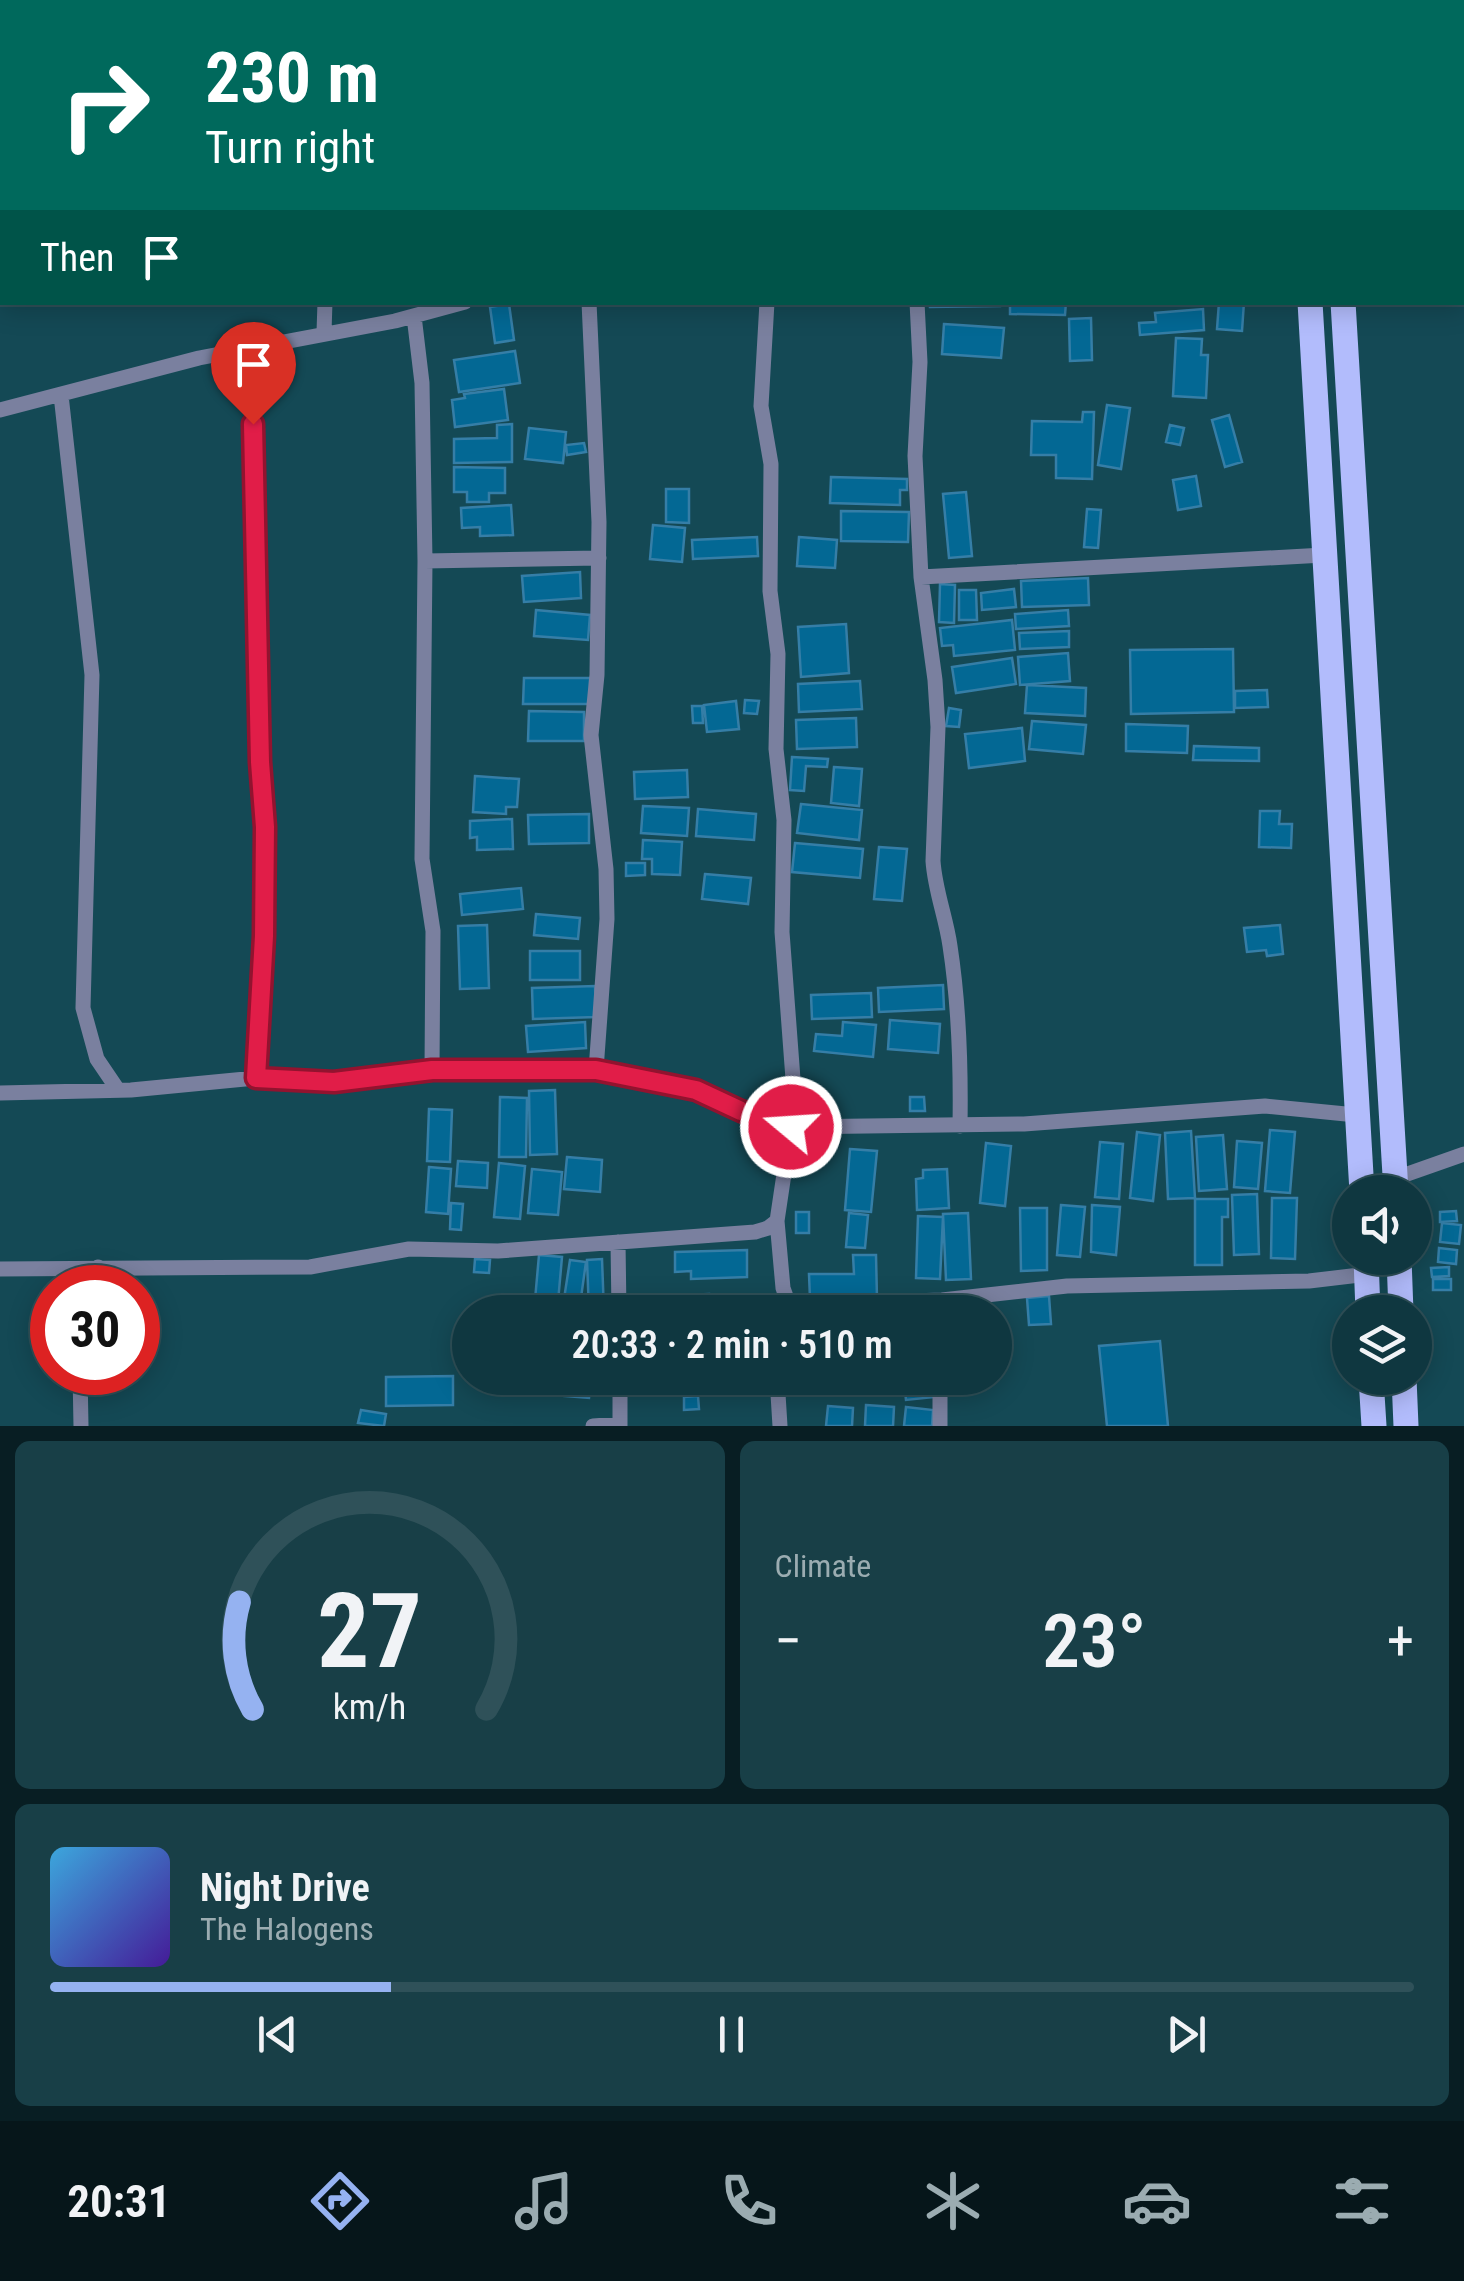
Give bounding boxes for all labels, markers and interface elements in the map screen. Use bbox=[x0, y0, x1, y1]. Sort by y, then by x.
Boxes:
text: 230 m bbox=[205, 37, 379, 119]
icon: right bbox=[40, 40, 170, 170]
text: Turn right bbox=[205, 121, 375, 174]
icon: arrive bbox=[134, 230, 189, 285]
text: Then bbox=[40, 236, 114, 280]
pin bbox=[211, 322, 296, 425]
icon: arrive bbox=[226, 337, 281, 392]
position arrow bbox=[739, 1075, 843, 1179]
map controls bbox=[1332, 1175, 1432, 1395]
button: sound bbox=[1332, 1175, 1432, 1275]
speed limit sign: 30 bbox=[30, 1265, 160, 1395]
button: layers bbox=[1332, 1295, 1432, 1395]
text: 20:33 · 2 min · 510 m bbox=[572, 1323, 892, 1367]
text: Climate bbox=[775, 1547, 871, 1585]
text: 27 bbox=[317, 1571, 422, 1692]
text: 23° bbox=[1042, 1597, 1147, 1685]
text: − bbox=[775, 1609, 802, 1673]
text: + bbox=[1387, 1609, 1414, 1673]
text: km/h bbox=[333, 1686, 407, 1728]
text: Night Drive bbox=[200, 1866, 370, 1910]
text: The Halogens bbox=[200, 1910, 374, 1948]
icon: previous bbox=[250, 2007, 305, 2062]
icon: pause bbox=[704, 2007, 759, 2062]
icon: next bbox=[1159, 2007, 1214, 2062]
icon: directions bbox=[305, 2166, 375, 2236]
icon: music bbox=[509, 2166, 579, 2236]
icon: phone bbox=[714, 2166, 784, 2236]
icon: climate bbox=[918, 2166, 988, 2236]
icon: car bbox=[1122, 2166, 1192, 2236]
icon: filters bbox=[1327, 2166, 1397, 2236]
text: 20:31 bbox=[67, 2175, 170, 2228]

